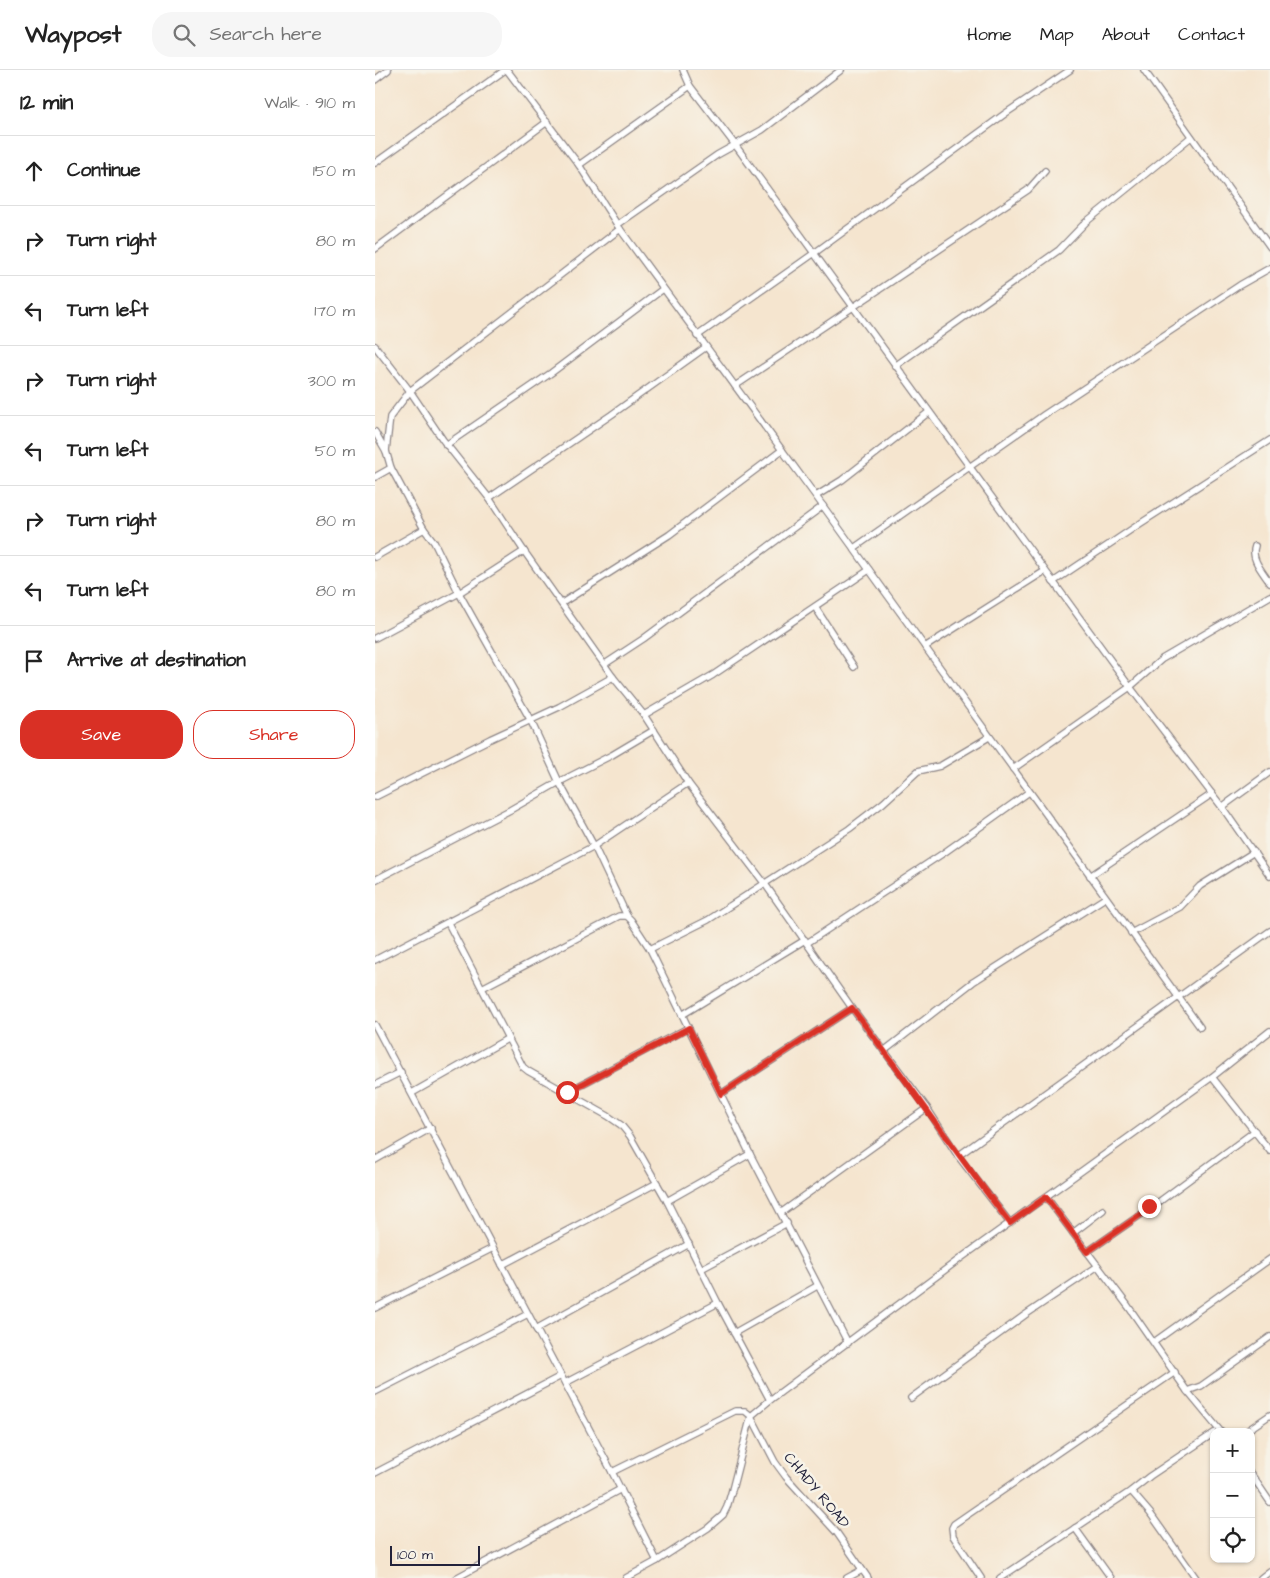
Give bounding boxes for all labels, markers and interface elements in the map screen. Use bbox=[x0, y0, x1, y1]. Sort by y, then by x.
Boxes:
search box bbox=[152, 12, 502, 57]
text: Waypost bbox=[25, 18, 122, 52]
icon: search bbox=[170, 21, 198, 49]
text: Search here bbox=[210, 21, 322, 48]
text: Home bbox=[967, 22, 1012, 47]
text: Map bbox=[1040, 22, 1074, 47]
text: About bbox=[1102, 22, 1150, 47]
text: Contact bbox=[1178, 22, 1245, 47]
text: 12 min bbox=[20, 88, 73, 117]
text: Walk · 910 m bbox=[264, 92, 355, 114]
icon: ahead bbox=[20, 157, 48, 185]
text: Continue bbox=[67, 157, 141, 184]
text: 150 m bbox=[313, 160, 355, 182]
icon: right bbox=[20, 227, 48, 255]
text: Turn right bbox=[67, 227, 156, 254]
text: 80 m bbox=[316, 230, 355, 252]
icon: left bbox=[20, 297, 48, 325]
text: Turn left bbox=[67, 297, 148, 324]
text: 170 m bbox=[314, 300, 355, 322]
icon: right bbox=[20, 367, 48, 395]
text: Turn right bbox=[67, 367, 156, 394]
text: 300 m bbox=[308, 370, 355, 392]
icon: left bbox=[20, 437, 48, 465]
text: Turn left bbox=[67, 437, 148, 464]
text: 50 m bbox=[315, 440, 355, 462]
icon: right bbox=[20, 507, 48, 535]
text: Turn right bbox=[67, 507, 156, 534]
text: 80 m bbox=[316, 510, 355, 532]
icon: left bbox=[20, 577, 48, 605]
text: Turn left bbox=[67, 577, 148, 604]
text: 80 m bbox=[316, 580, 355, 602]
icon: arrive bbox=[20, 647, 48, 675]
text: Arrive at destination bbox=[67, 647, 246, 674]
button: Save bbox=[20, 710, 183, 759]
button: Share bbox=[193, 710, 355, 759]
route start bbox=[556, 1081, 579, 1104]
route end bbox=[1138, 1195, 1161, 1218]
map controls bbox=[1210, 1428, 1255, 1563]
button: + bbox=[1210, 1428, 1255, 1473]
street label: CHADY ROAD bbox=[779, 1448, 855, 1533]
button: − bbox=[1210, 1473, 1255, 1518]
button: locate bbox=[1210, 1518, 1255, 1563]
scale bar bbox=[390, 1543, 480, 1566]
text: 100 m bbox=[397, 1545, 433, 1565]

